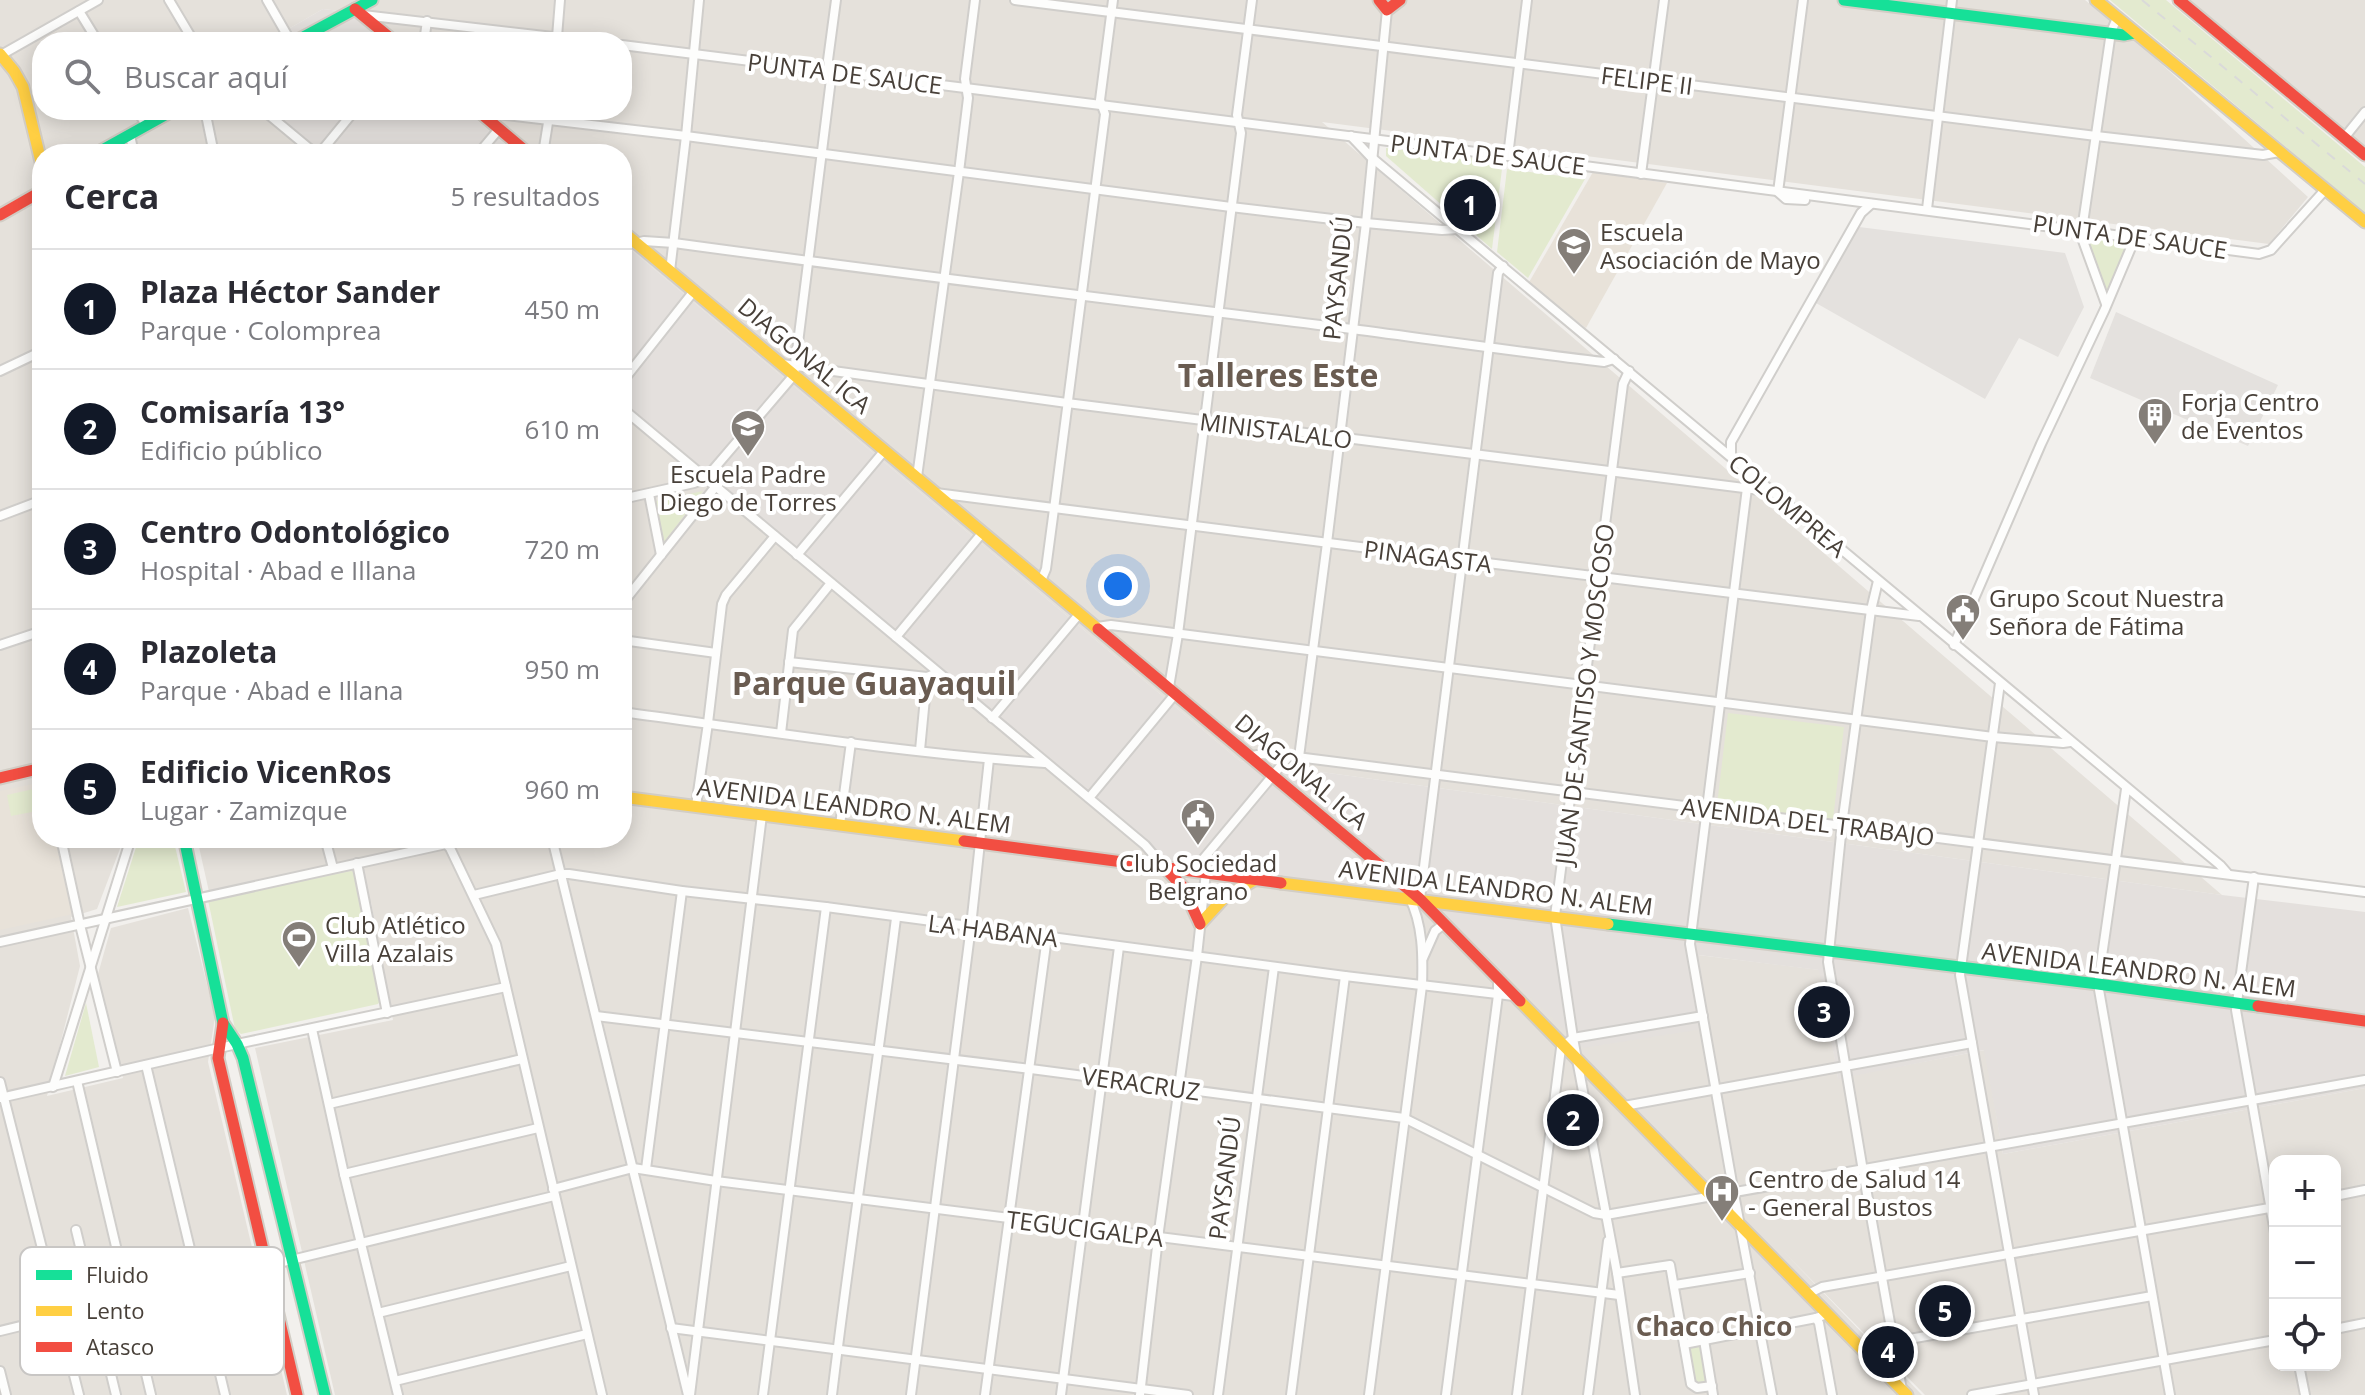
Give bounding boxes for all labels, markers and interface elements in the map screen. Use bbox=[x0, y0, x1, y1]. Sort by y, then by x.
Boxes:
search box bbox=[32, 32, 632, 120]
street label: PUNTA DE SAUCE bbox=[746, 45, 944, 101]
icon: search bbox=[60, 54, 104, 98]
text: Buscar aquí bbox=[124, 56, 288, 97]
street label: FELIPE II bbox=[1599, 58, 1695, 102]
street label: PUNTA DE SAUCE bbox=[1389, 126, 1587, 182]
text: Cerca bbox=[64, 173, 159, 219]
pin: 1 bbox=[1444, 175, 1496, 235]
text: 5 resultados bbox=[451, 178, 600, 214]
street label: PUNTA DE SAUCE bbox=[2031, 206, 2229, 266]
street label: PAYSANDÚ bbox=[1314, 214, 1360, 342]
place label: Escuela Asociación de Mayo bbox=[1600, 215, 1821, 276]
school or university icon: Escuela Asociación de Mayo bbox=[1555, 226, 1593, 276]
text: Plaza Héctor Sander bbox=[140, 271, 440, 312]
street label: DIAGONAL ICA bbox=[731, 290, 879, 421]
text: 1 bbox=[83, 291, 97, 327]
text: 450 m bbox=[525, 291, 600, 327]
text: Parque · Colomprea bbox=[140, 312, 381, 348]
district label: Talleres Este bbox=[1178, 353, 1378, 396]
place label: Forja Centro de Eventos bbox=[2181, 385, 2319, 446]
text: Comisaría 13° bbox=[140, 391, 345, 432]
building icon: Forja Centro de Eventos bbox=[2136, 396, 2174, 446]
street label: MINISTALALO bbox=[1198, 404, 1354, 456]
school or university icon: Escuela Padre Diego de Torres bbox=[729, 408, 767, 458]
text: 2 bbox=[83, 411, 97, 447]
text: 610 m bbox=[525, 411, 600, 447]
text: Edificio público bbox=[140, 432, 323, 468]
street label: COLOMPREA bbox=[1722, 446, 1855, 565]
place label: Escuela Padre Diego de Torres bbox=[659, 457, 837, 518]
text: Centro Odontológico bbox=[140, 511, 450, 552]
street label: JUAN DE SANTISO Y MOSCOSO bbox=[1546, 522, 1621, 868]
text: 3 bbox=[83, 531, 97, 567]
text: 720 m bbox=[525, 531, 600, 567]
street label: PINAGASTA bbox=[1362, 532, 1495, 580]
text: Hospital · Abad e Illana bbox=[140, 552, 416, 588]
your location bbox=[1098, 566, 1138, 606]
place label: Grupo Scout Nuestra Señora de Fátima bbox=[1989, 581, 2224, 642]
public building icon: Grupo Scout Nuestra Señora de Fátima bbox=[1944, 592, 1982, 642]
text: Plazoleta bbox=[140, 631, 277, 672]
text: 4 bbox=[83, 651, 97, 687]
text: 950 m bbox=[525, 651, 600, 687]
district label: Parque Guayaquil bbox=[732, 661, 1016, 704]
text: Parque · Abad e Illana bbox=[140, 672, 404, 708]
street label: DIAGONAL ICA bbox=[1228, 706, 1376, 837]
text: Edificio VicenRos bbox=[140, 751, 391, 792]
street label: AVENIDA LEANDRO N. ALEM bbox=[695, 769, 1013, 841]
text: 5 bbox=[83, 771, 97, 807]
text: 960 m bbox=[525, 771, 600, 807]
street label: AVENIDA DEL TRABAJO bbox=[1679, 789, 1937, 853]
text: Lugar · Zamizque bbox=[140, 792, 348, 828]
public building icon: Club Sociedad Belgrano bbox=[1179, 797, 1217, 847]
place label: Club Sociedad Belgrano bbox=[1119, 846, 1277, 907]
street label: AVENIDA LEANDRO N. ALEM bbox=[1337, 851, 1655, 923]
street label: LA HABANA bbox=[926, 906, 1061, 954]
place label: Club Atlético Villa Azalais bbox=[325, 908, 466, 969]
sports icon: Club Atlético Villa Azalais bbox=[280, 919, 318, 969]
street label: AVENIDA LEANDRO N. ALEM bbox=[1980, 933, 2298, 1005]
pin: 3 bbox=[1798, 982, 1850, 1042]
street label: VERACRUZ bbox=[1080, 1058, 1202, 1108]
pin: 2 bbox=[1547, 1090, 1599, 1150]
street label: PAYSANDÚ bbox=[1200, 1114, 1248, 1242]
map controls bbox=[2269, 1155, 2341, 1371]
button: + bbox=[2269, 1155, 2341, 1227]
place label: Centro de Salud 14 - General Bustos bbox=[1748, 1162, 1961, 1223]
hospital icon: Centro de Salud 14 - General Bustos bbox=[1703, 1173, 1741, 1223]
street label: TEGUCIGALPA bbox=[1005, 1202, 1166, 1254]
button: − bbox=[2269, 1227, 2341, 1299]
legend bbox=[20, 1247, 284, 1375]
text: Fluido bbox=[86, 1259, 149, 1289]
pin: 5 bbox=[1919, 1281, 1971, 1341]
text: Lento bbox=[86, 1295, 144, 1325]
button: locate bbox=[2269, 1299, 2341, 1371]
district label: Chaco Chico bbox=[1636, 1308, 1792, 1344]
pin: 4 bbox=[1862, 1322, 1914, 1382]
text: Atasco bbox=[86, 1331, 154, 1361]

